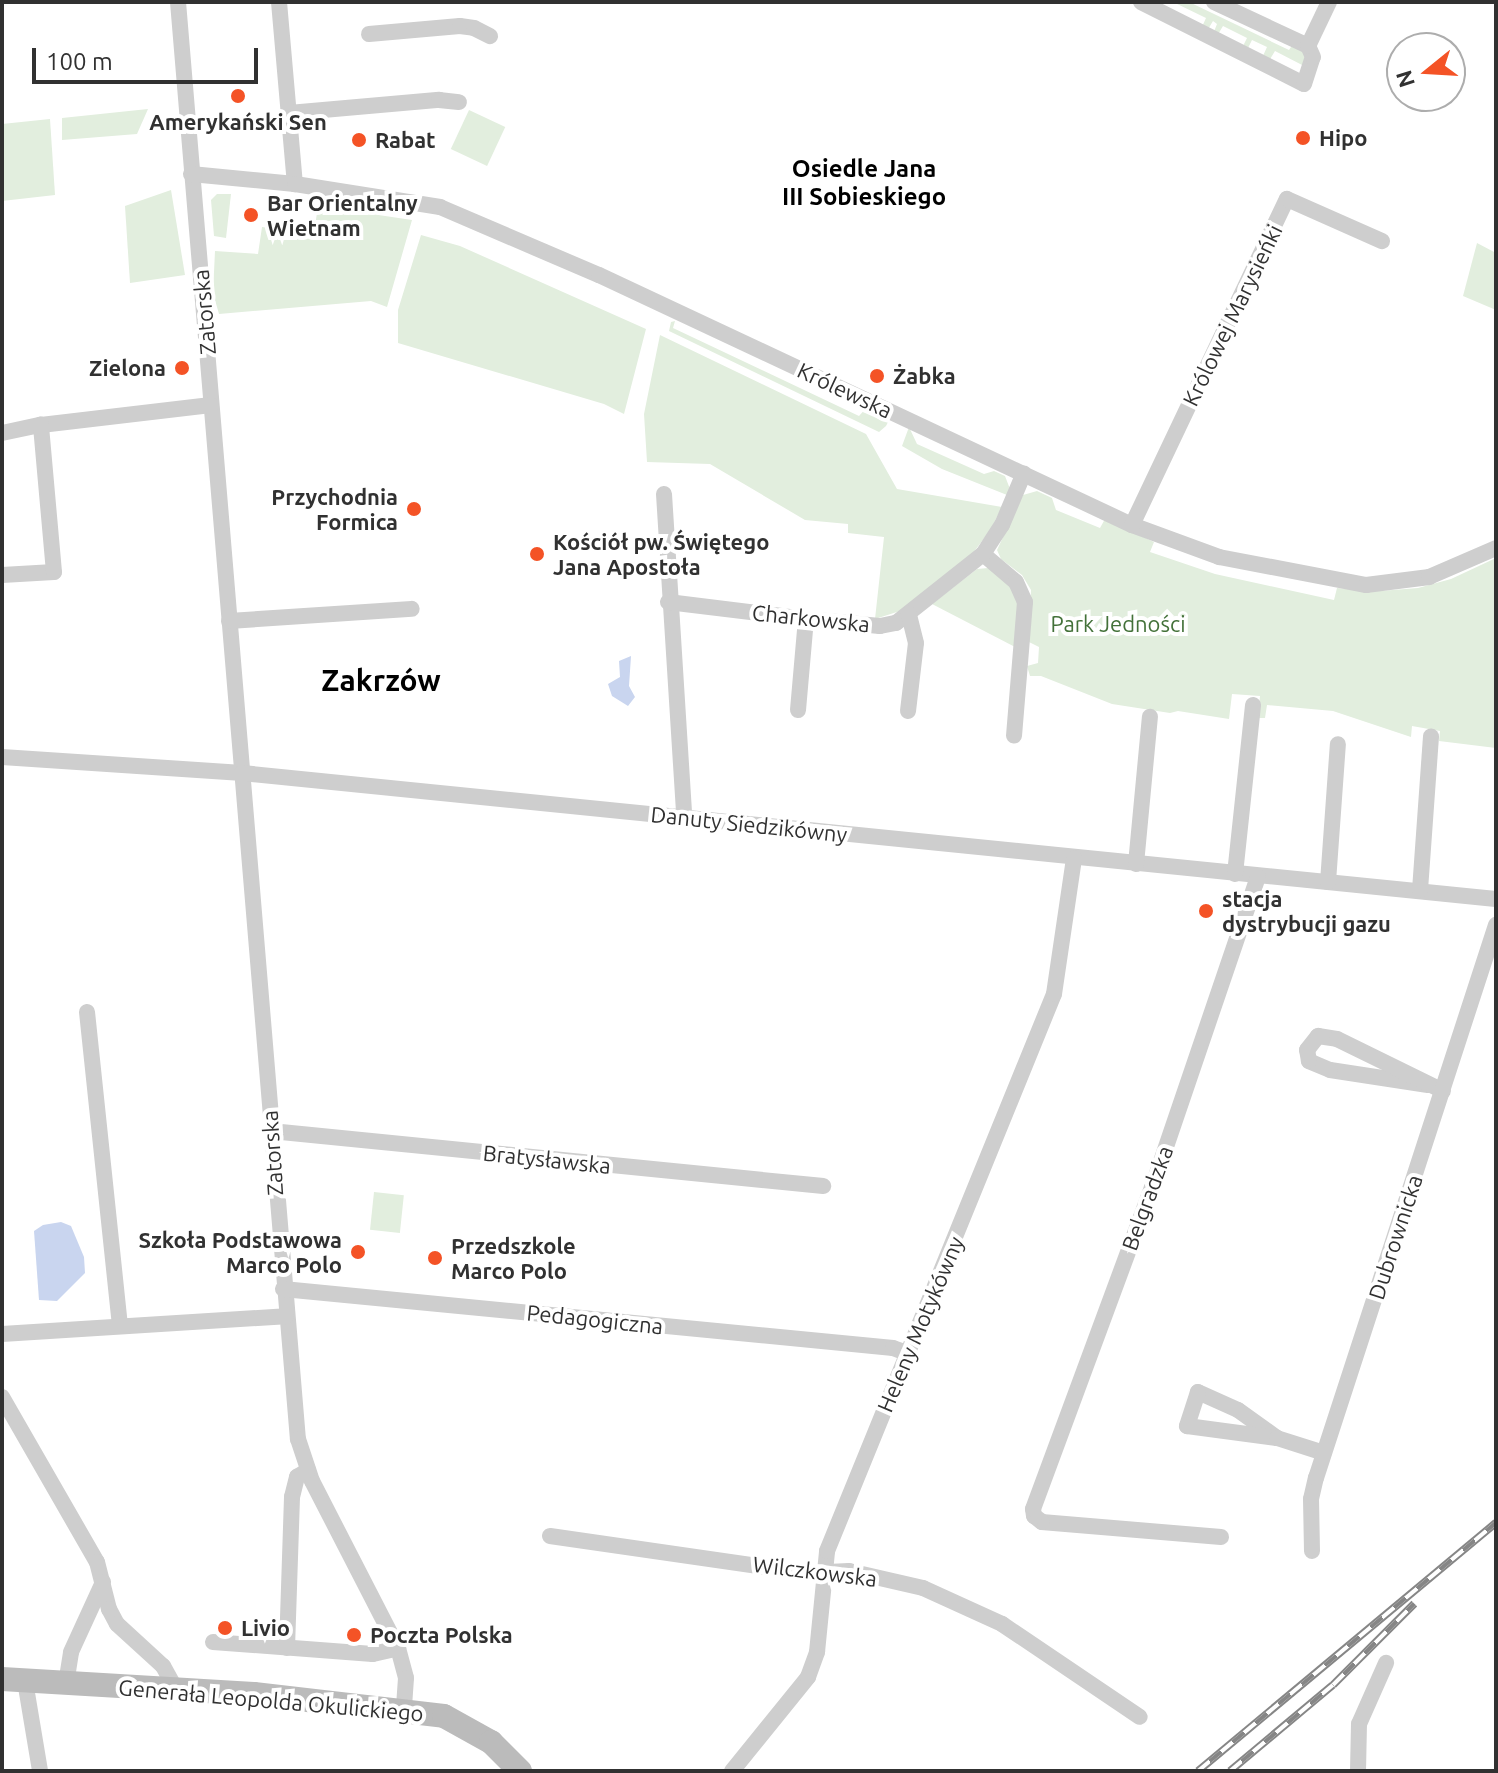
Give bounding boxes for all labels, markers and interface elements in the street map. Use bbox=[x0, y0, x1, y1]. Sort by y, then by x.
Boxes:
scale bar bbox=[36, 32, 262, 82]
north arrow bbox=[1386, 32, 1466, 112]
text: 100 m bbox=[46, 48, 113, 75]
text: N bbox=[1390, 67, 1419, 91]
marker: Amerykański Sen bbox=[229, 87, 247, 105]
place label: Amerykański Sen bbox=[149, 109, 327, 135]
place label: Hipo bbox=[1319, 125, 1367, 151]
place label: Rabat bbox=[375, 127, 436, 153]
marker: Hipo bbox=[1294, 129, 1312, 147]
marker: Rabat bbox=[350, 131, 368, 149]
district label: Osiedle Jana III Sobieskiego bbox=[782, 155, 946, 211]
place label: Bar Orientalny Wietnam bbox=[267, 189, 418, 240]
marker: Bar Orientalny Wietnam bbox=[242, 206, 260, 224]
street label: Królowej Marysieńki bbox=[1177, 220, 1287, 410]
street label: Zatorska bbox=[187, 268, 221, 356]
place label: Zielona bbox=[89, 355, 166, 381]
street label: Królewska bbox=[793, 357, 897, 423]
marker: Zielona bbox=[173, 359, 191, 377]
place label: Żabka bbox=[893, 363, 956, 389]
marker: Żabka bbox=[868, 367, 886, 385]
place label: Przychodnia Formica bbox=[271, 483, 398, 534]
marker: Przychodnia Formica bbox=[405, 500, 423, 518]
place label: Kościół pw. Świętego Jana Apostoła bbox=[553, 528, 769, 580]
marker: Kościół pw. Świętego Jana Apostoła bbox=[528, 545, 546, 563]
street label: Charkowska bbox=[751, 599, 871, 637]
park label: Park Jedności bbox=[1050, 611, 1186, 637]
district label: Zakrzów bbox=[321, 662, 441, 698]
street label: Danuty Siedzikówny bbox=[650, 801, 848, 847]
place label: stacja dystrybucji gazu bbox=[1222, 885, 1391, 936]
marker: stacja dystrybucji gazu bbox=[1197, 902, 1215, 920]
street label: Zatorska bbox=[256, 1109, 288, 1197]
street label: Bratysławska bbox=[482, 1139, 612, 1179]
street label: Belgradzka bbox=[1116, 1142, 1178, 1254]
street label: Dubrownicka bbox=[1362, 1171, 1428, 1303]
place label: Szkoła Podstawowa Marco Polo bbox=[139, 1226, 342, 1278]
place label: Przedszkole Marco Polo bbox=[451, 1232, 576, 1284]
street label: Heleny Motykówny bbox=[871, 1232, 969, 1416]
marker: Szkoła Podstawowa Marco Polo bbox=[349, 1243, 367, 1261]
marker: Przedszkole Marco Polo bbox=[426, 1249, 444, 1267]
street label: Pedagogiczna bbox=[526, 1299, 664, 1339]
street label: Wilczkowska bbox=[751, 1550, 879, 1592]
place label: Livio bbox=[241, 1615, 290, 1641]
marker: Livio bbox=[216, 1619, 234, 1637]
place label: Poczta Polska bbox=[370, 1622, 513, 1648]
marker: Poczta Polska bbox=[345, 1626, 363, 1644]
street label: Generała Leopolda Okulickiego bbox=[117, 1673, 425, 1727]

